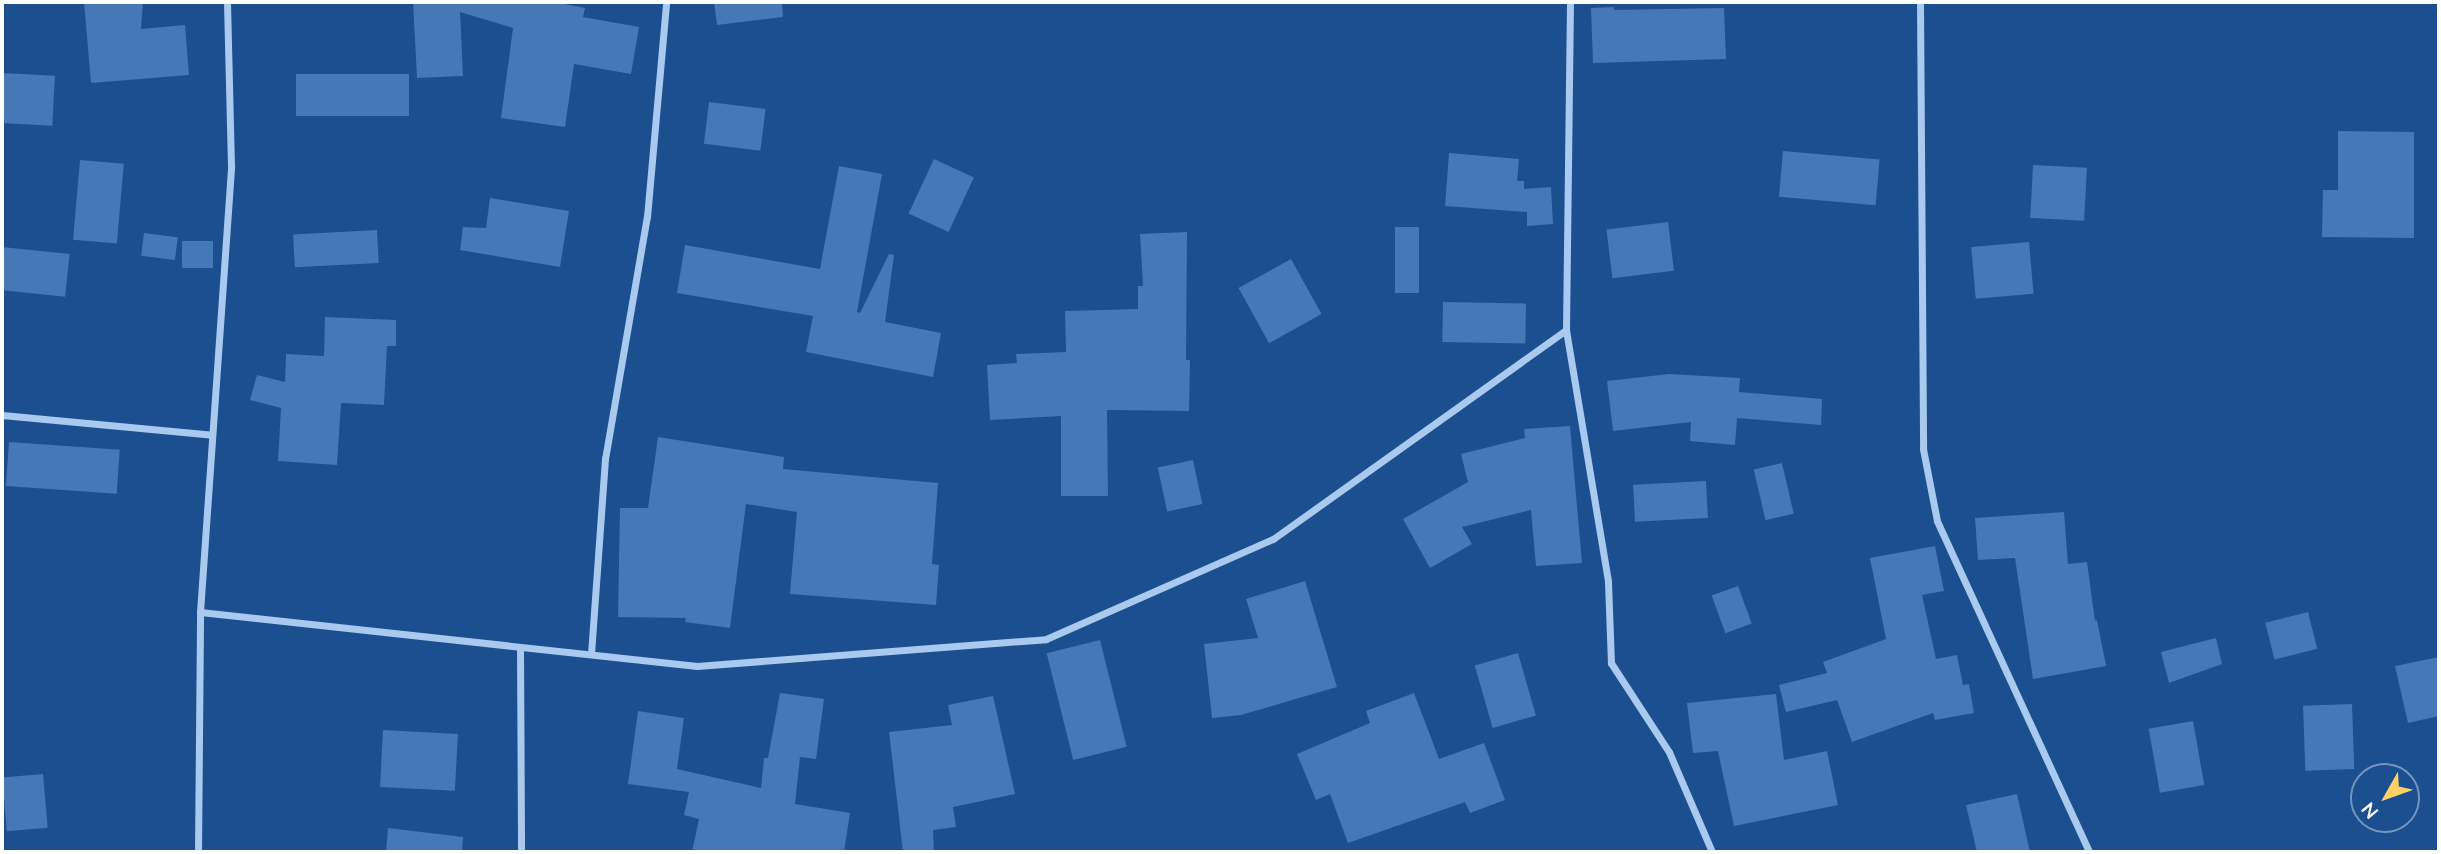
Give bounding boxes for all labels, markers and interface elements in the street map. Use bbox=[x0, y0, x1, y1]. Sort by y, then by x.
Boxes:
north arrow bbox=[2350, 763, 2420, 833]
text: N bbox=[2356, 796, 2385, 824]

